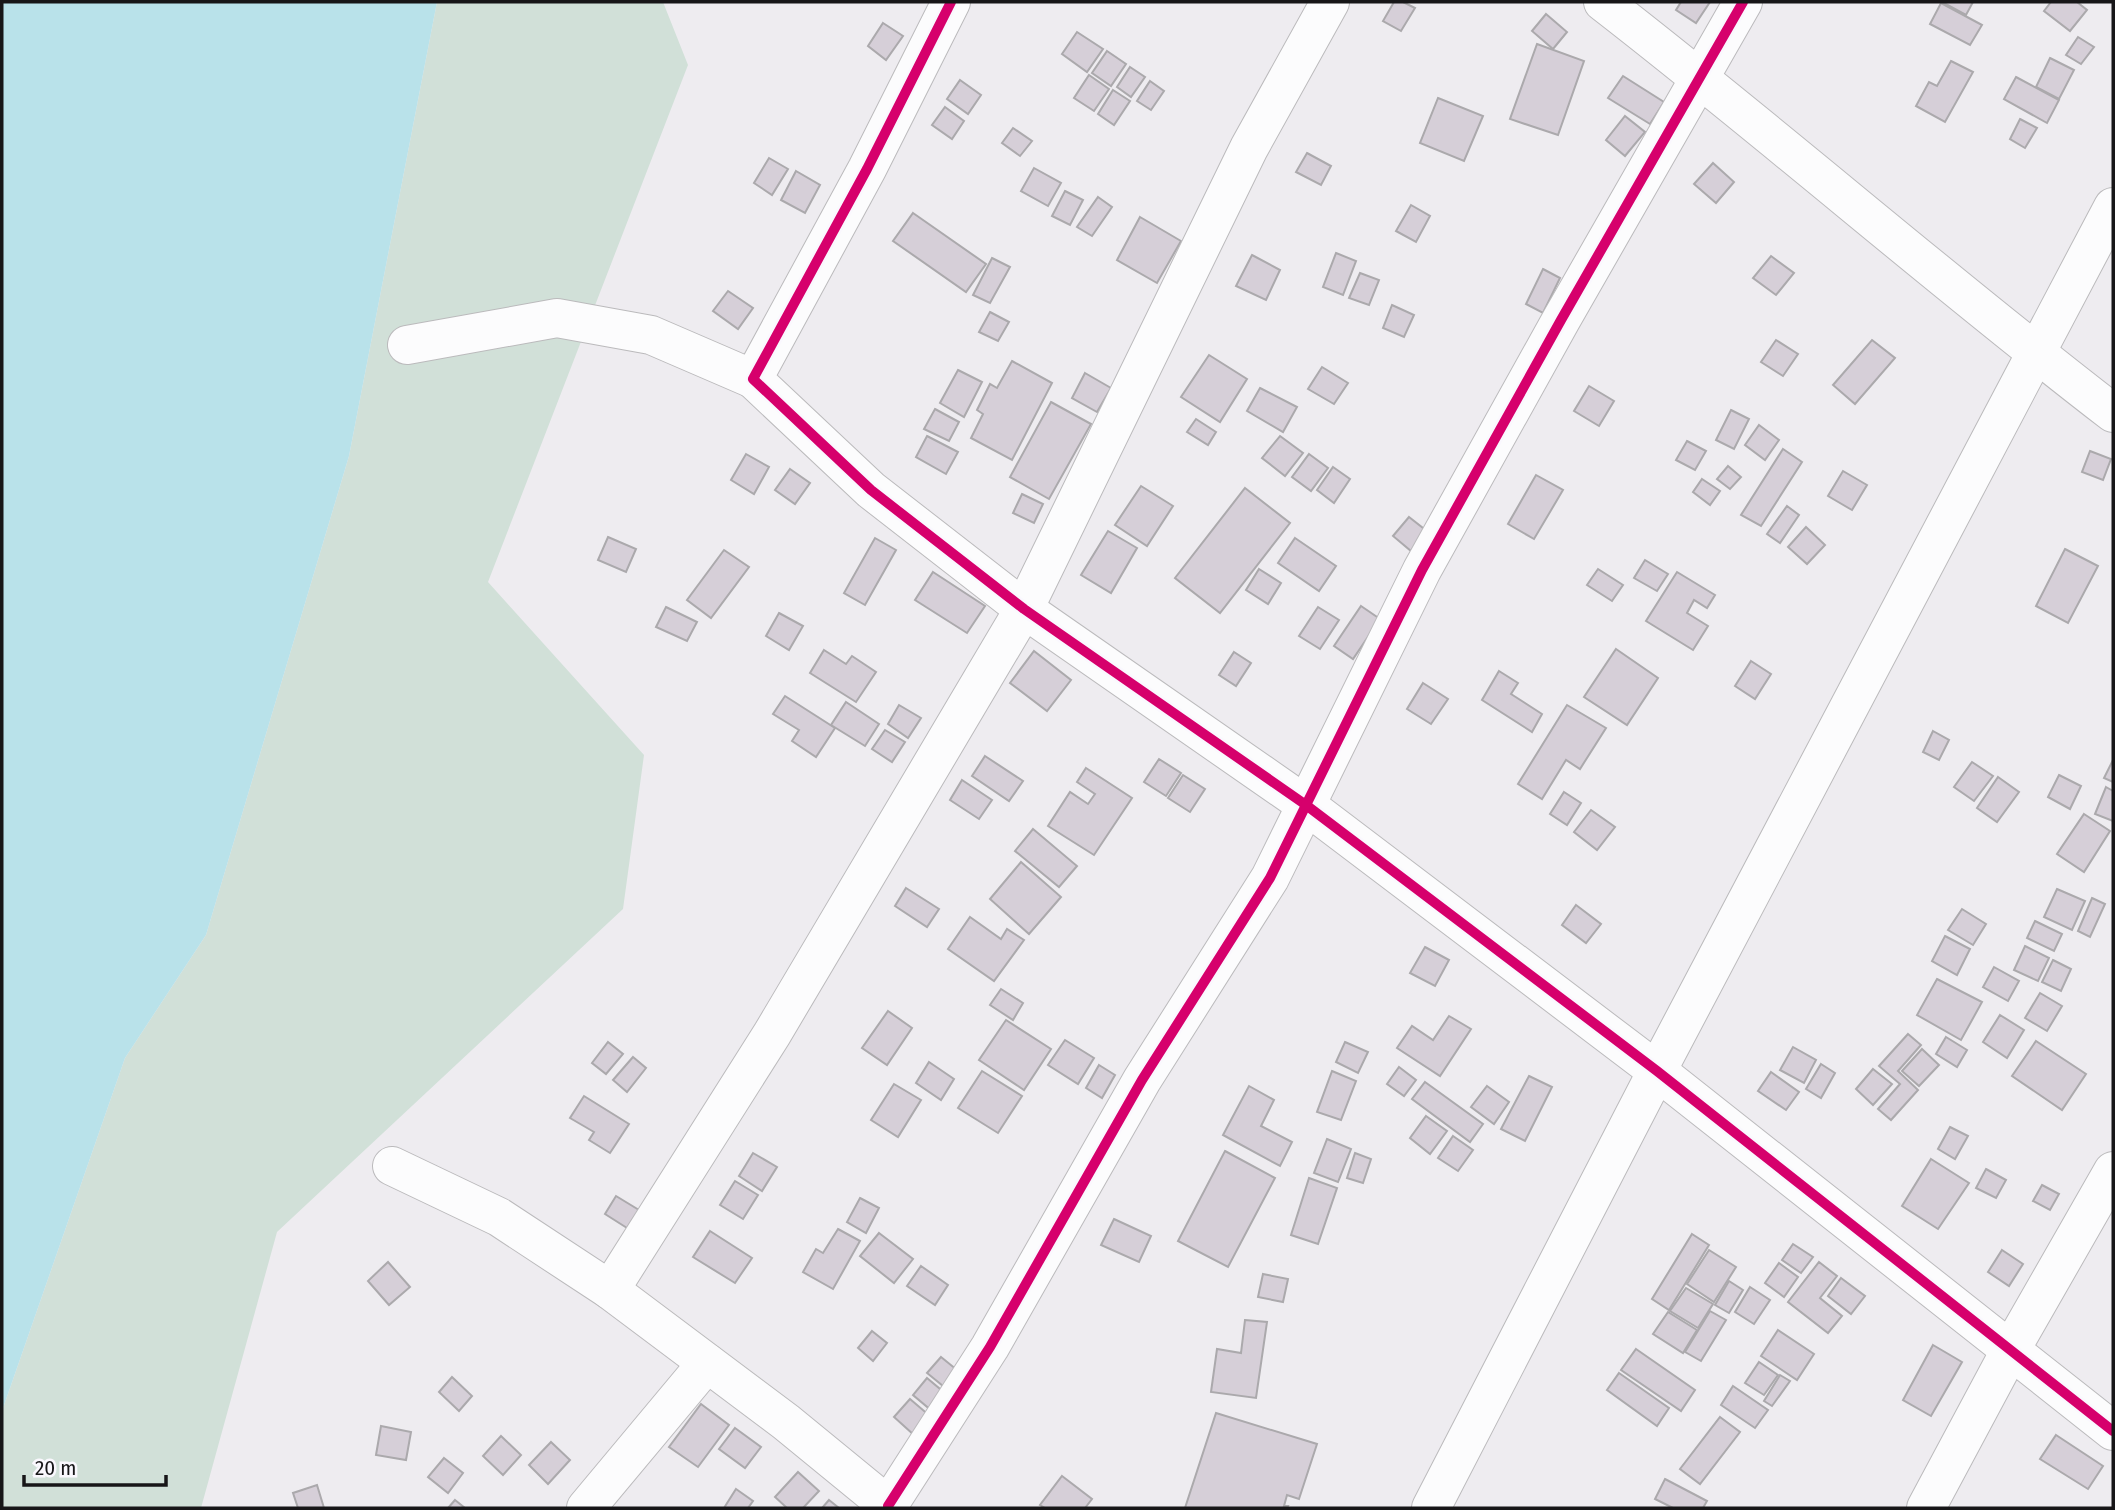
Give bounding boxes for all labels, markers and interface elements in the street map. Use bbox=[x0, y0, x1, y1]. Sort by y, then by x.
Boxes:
scale bar bbox=[24, 1444, 166, 1488]
text: 20 m bbox=[35, 1455, 76, 1481]

